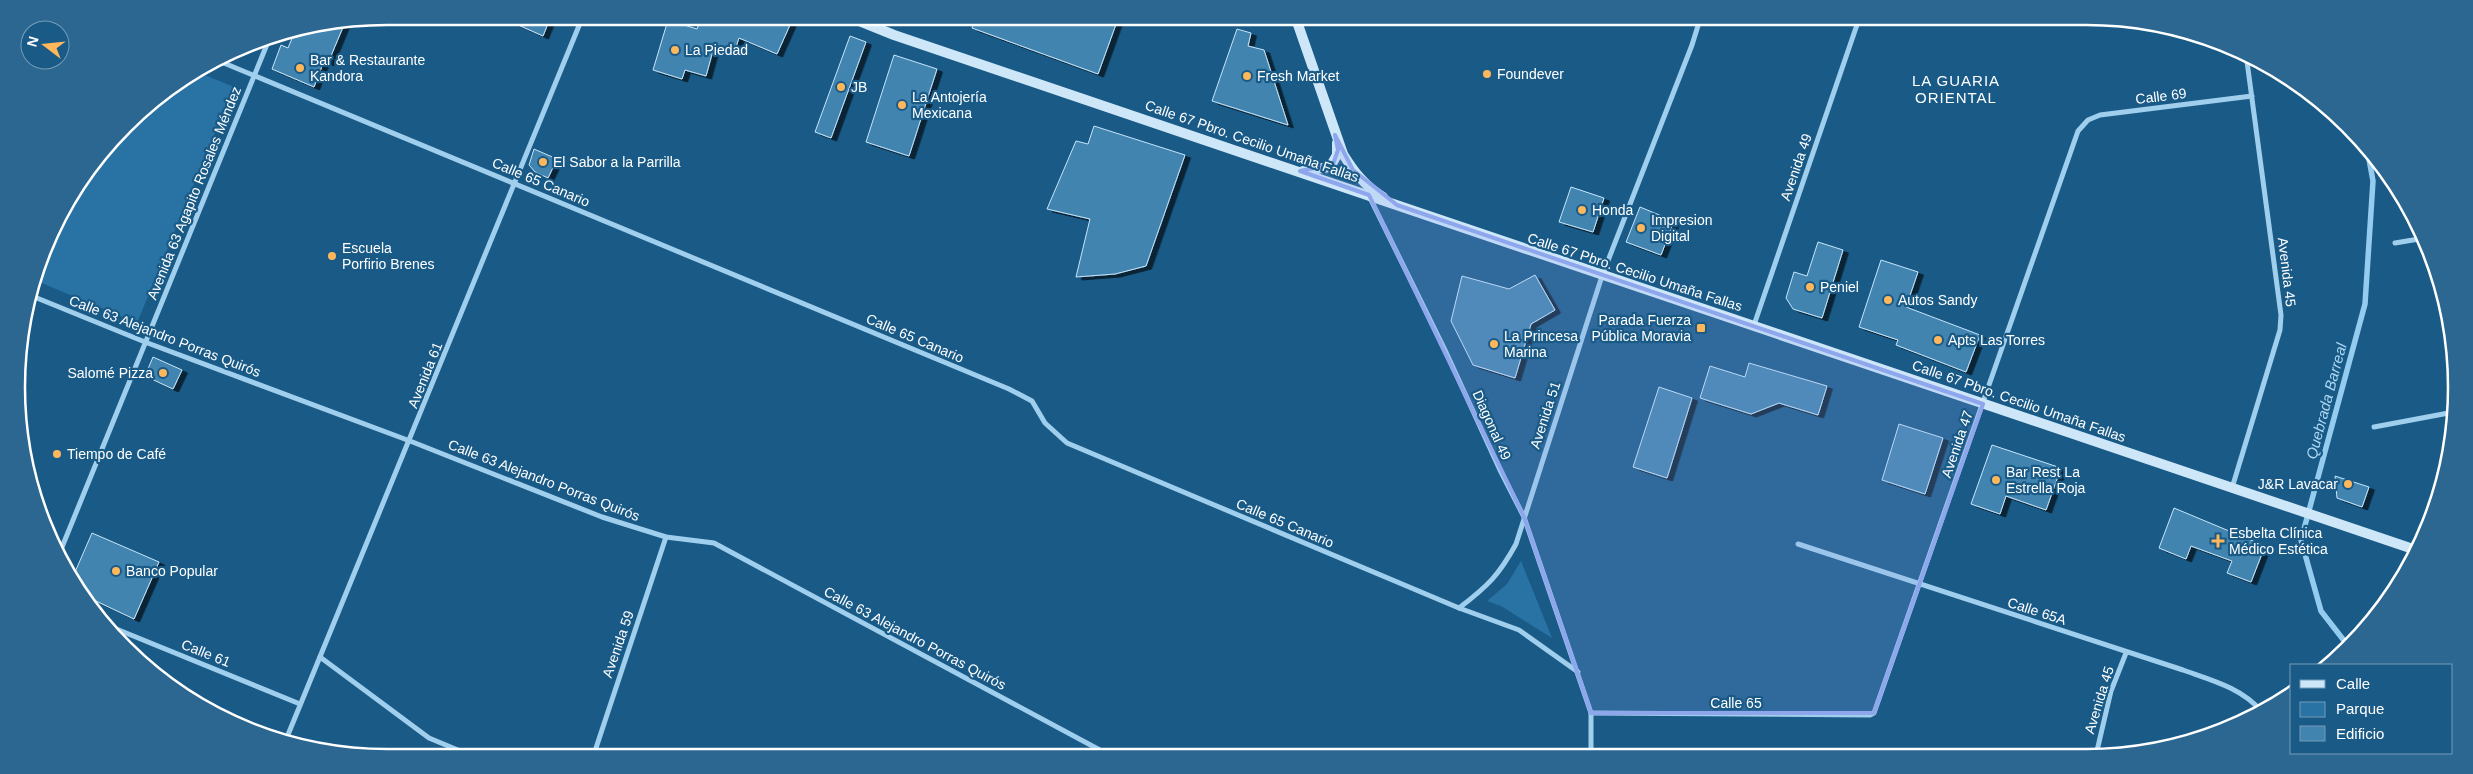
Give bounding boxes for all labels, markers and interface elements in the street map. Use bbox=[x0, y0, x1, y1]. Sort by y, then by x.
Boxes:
north arrow bbox=[20, 20, 70, 70]
text: N bbox=[23, 34, 42, 48]
place label: La Piedad bbox=[685, 42, 748, 58]
marker: La Piedad bbox=[669, 44, 681, 56]
place label: Bar & Restaurante Kandora bbox=[310, 52, 425, 84]
marker: Bar & Restaurante Kandora bbox=[294, 62, 306, 74]
place label: Foundever bbox=[1497, 66, 1564, 82]
place label: Fresh Market bbox=[1257, 68, 1340, 84]
marker: Foundever bbox=[1481, 68, 1493, 80]
marker: Fresh Market bbox=[1241, 70, 1253, 82]
district label: LA GUARIA ORIENTAL bbox=[1912, 72, 2000, 106]
place label: JB bbox=[851, 79, 867, 95]
marker: JB bbox=[835, 81, 847, 93]
street label: Avenida 63 Agapito Rosales Méndez bbox=[144, 84, 244, 302]
street label: Calle 69 bbox=[2135, 85, 2188, 107]
place label: La Antojería Mexicana bbox=[912, 89, 987, 121]
street label: Calle 67 Pbro. Cecilio Umaña Fallas bbox=[1143, 97, 1361, 185]
marker: La Antojería Mexicana bbox=[896, 99, 908, 111]
street label: Avenida 49 bbox=[1777, 131, 1815, 203]
street label: Calle 65 Canario bbox=[490, 154, 592, 210]
place label: El Sabor a la Parrilla bbox=[553, 154, 681, 170]
marker: El Sabor a la Parrilla bbox=[537, 156, 549, 168]
place label: Honda bbox=[1592, 202, 1633, 218]
marker: Honda bbox=[1576, 204, 1588, 216]
place label: Impresion Digital bbox=[1651, 212, 1712, 244]
marker: Impresion Digital bbox=[1635, 222, 1647, 234]
street label: Calle 67 Pbro. Cecilio Umaña Fallas bbox=[1526, 230, 1744, 314]
street label: Avenida 45 bbox=[2275, 236, 2299, 308]
place label: Escuela Porfirio Brenes bbox=[342, 240, 435, 272]
marker: Escuela Porfirio Brenes bbox=[326, 250, 338, 262]
place label: Peniel bbox=[1820, 279, 1859, 295]
marker: Peniel bbox=[1804, 281, 1816, 293]
street label: Calle 63 Alejandro Porras Quirós bbox=[67, 292, 263, 380]
place label: Autos Sandy bbox=[1898, 292, 1977, 308]
marker: Autos Sandy bbox=[1882, 294, 1894, 306]
street label: Calle 65 Canario bbox=[864, 310, 966, 366]
place label: Parada Fuerza Pública Moravia bbox=[1591, 312, 1691, 344]
marker: Parada Fuerza Pública Moravia bbox=[1695, 322, 1707, 334]
place label: La Princesa Marina bbox=[1504, 328, 1578, 360]
place label: Apts Las Torres bbox=[1948, 332, 2045, 348]
marker: Apts Las Torres bbox=[1932, 334, 1944, 346]
marker: La Princesa Marina bbox=[1488, 338, 1500, 350]
street label: Avenida 61 bbox=[405, 339, 446, 410]
water label: Quebrada Barreal bbox=[2302, 341, 2350, 461]
street label: Calle 67 Pbro. Cecilio Umaña Fallas bbox=[1910, 357, 2128, 445]
place label: Salomé Pizza bbox=[67, 365, 153, 381]
marker: Salomé Pizza bbox=[157, 367, 169, 379]
street label: Avenida 51 bbox=[1527, 379, 1563, 451]
street label: Diagonal 49 bbox=[1469, 388, 1515, 463]
street label: Avenida 47 bbox=[1938, 408, 1976, 480]
street label: Calle 63 Alejandro Porras Quirós bbox=[446, 436, 642, 524]
place label: Tiempo de Café bbox=[67, 446, 166, 462]
marker: Tiempo de Café bbox=[51, 448, 63, 460]
place label: Bar Rest La Estrella Roja bbox=[2006, 464, 2086, 496]
marker: Bar Rest La Estrella Roja bbox=[1990, 474, 2002, 486]
place label: J&R Lavacar bbox=[2258, 476, 2338, 492]
marker: J&R Lavacar bbox=[2342, 478, 2354, 490]
street label: Calle 65 Canario bbox=[1234, 495, 1336, 551]
place label: Esbelta Clínica Médico Estética bbox=[2229, 525, 2328, 557]
marker: Esbelta Clínica Médico Estética bbox=[2211, 534, 2225, 548]
place label: Banco Popular bbox=[126, 563, 218, 579]
marker: Banco Popular bbox=[110, 565, 122, 577]
street label: Calle 63 Alejandro Porras Quirós bbox=[821, 583, 1009, 693]
street label: Calle 65A bbox=[2006, 594, 2069, 628]
street label: Avenida 59 bbox=[599, 608, 637, 680]
street label: Calle 61 bbox=[179, 636, 233, 670]
street label: Avenida 45 bbox=[2081, 664, 2117, 736]
legend bbox=[2290, 664, 2453, 754]
text: Calle bbox=[2336, 675, 2370, 692]
street label: Calle 65 bbox=[1710, 695, 1762, 711]
text: Parque bbox=[2336, 700, 2384, 717]
text: Edificio bbox=[2336, 725, 2384, 742]

